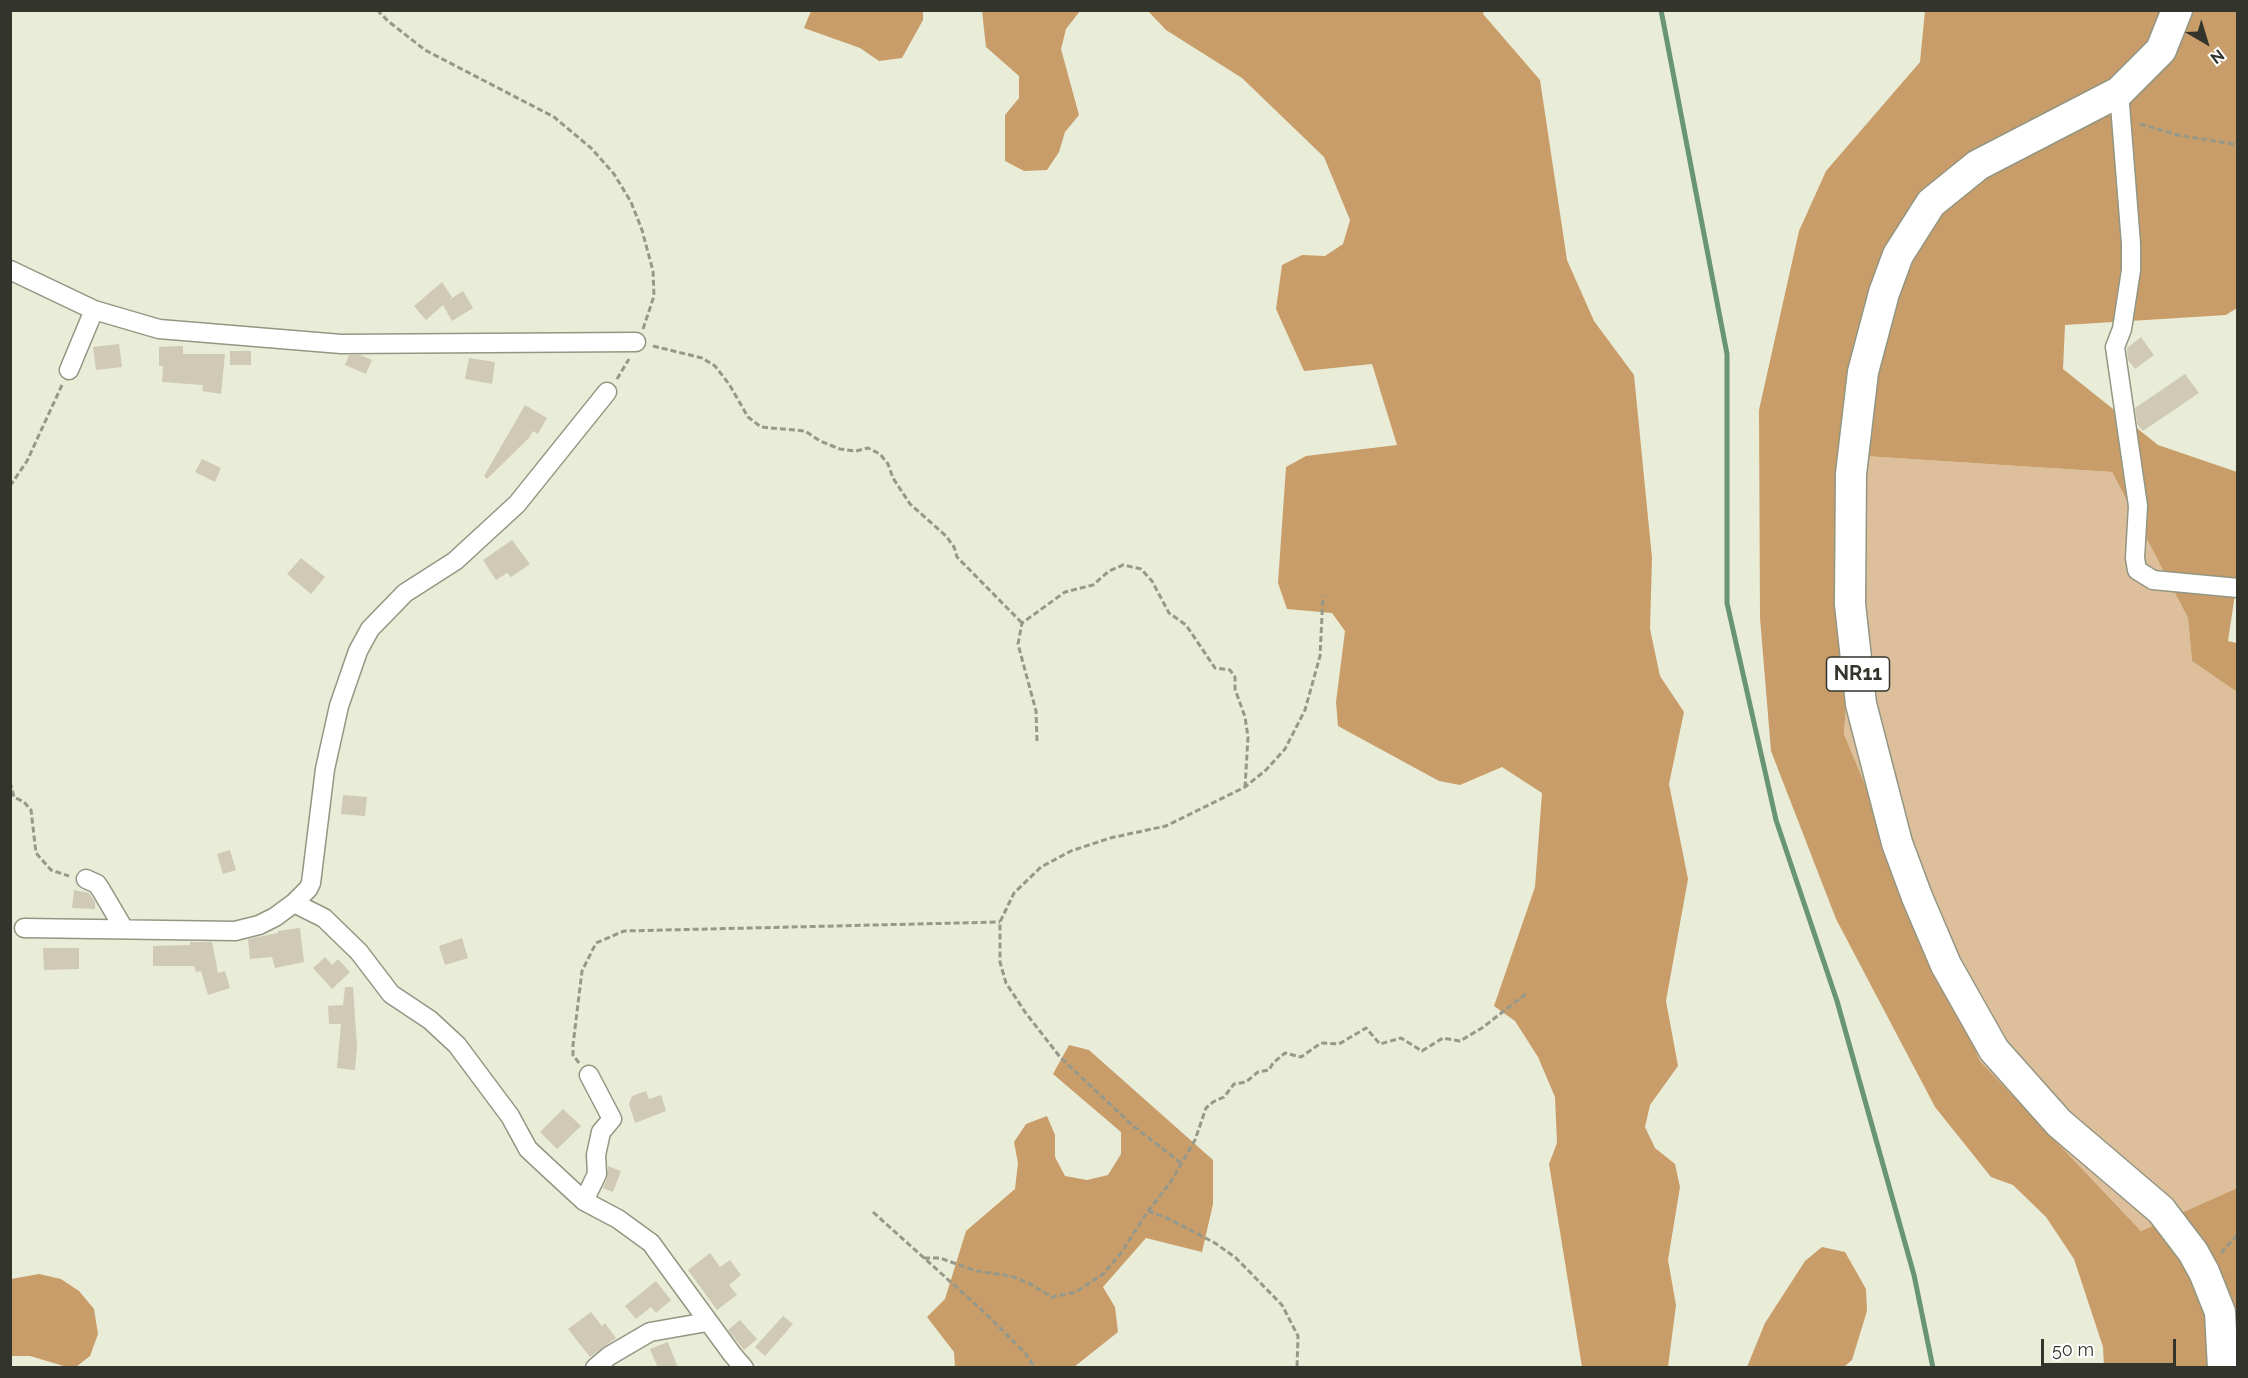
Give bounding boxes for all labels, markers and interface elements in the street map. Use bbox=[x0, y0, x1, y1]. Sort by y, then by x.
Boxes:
north arrow bbox=[2176, 12, 2236, 72]
text: N bbox=[2207, 45, 2228, 68]
road number: NR11 bbox=[1826, 657, 1890, 691]
scale bar bbox=[2044, 1327, 2179, 1365]
text: 50 m bbox=[2052, 1339, 2094, 1360]

